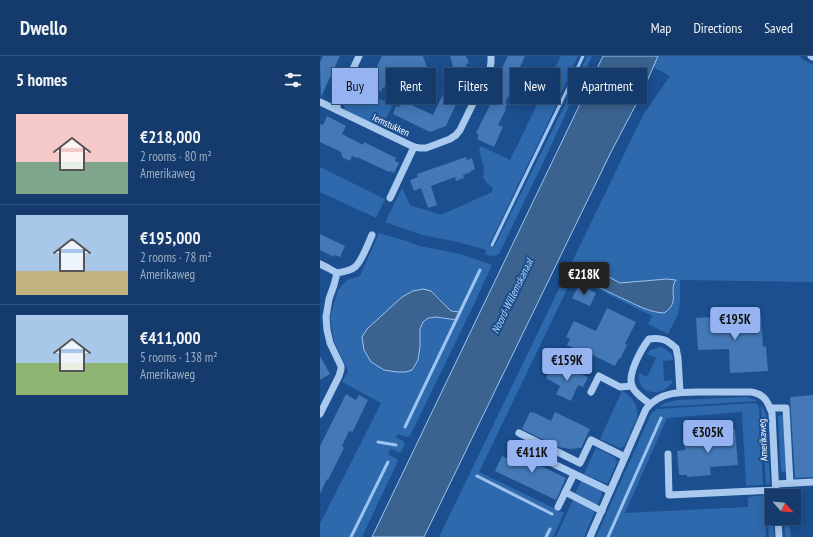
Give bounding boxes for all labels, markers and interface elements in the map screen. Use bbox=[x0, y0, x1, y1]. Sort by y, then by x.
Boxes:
text: Dwello bbox=[20, 16, 67, 40]
text: Map bbox=[651, 19, 671, 37]
text: Directions bbox=[693, 19, 742, 37]
text: Saved bbox=[764, 19, 793, 37]
chip: Buy bbox=[332, 68, 378, 104]
chip: Rent bbox=[386, 68, 436, 104]
chip: Filters bbox=[444, 68, 502, 104]
chip: New bbox=[510, 68, 560, 104]
chip: Apartment bbox=[568, 68, 647, 104]
text: 5 homes bbox=[16, 69, 67, 91]
icon: filters bbox=[282, 69, 304, 91]
street label: Iemstukken bbox=[370, 111, 412, 139]
text: €218,000 bbox=[140, 126, 201, 148]
icon: home bbox=[48, 130, 96, 178]
text: 2 rooms · 80 m² bbox=[140, 148, 212, 165]
text: Amerikaweg bbox=[140, 165, 195, 182]
text: €195,000 bbox=[140, 227, 201, 249]
icon: home bbox=[48, 231, 96, 279]
text: 2 rooms · 78 m² bbox=[140, 249, 212, 266]
water label: Noord-Willemskanaal bbox=[488, 255, 537, 336]
pin: €218K bbox=[556, 262, 612, 296]
text: Amerikaweg bbox=[140, 266, 195, 283]
text: €218K bbox=[568, 266, 600, 283]
pin: €195K bbox=[707, 307, 763, 341]
text: €195K bbox=[719, 311, 751, 328]
text: €411,000 bbox=[140, 327, 201, 349]
icon: home bbox=[48, 331, 96, 379]
pin: €159K bbox=[539, 348, 595, 382]
text: 5 rooms · 138 m² bbox=[140, 349, 218, 366]
text: €159K bbox=[551, 352, 583, 369]
text: Amerikaweg bbox=[140, 366, 195, 383]
street label: Amerikaweg bbox=[755, 419, 771, 461]
pin: €305K bbox=[680, 420, 736, 454]
text: €305K bbox=[692, 424, 724, 441]
pin: €411K bbox=[504, 440, 560, 474]
text: €411K bbox=[516, 444, 548, 461]
north arrow bbox=[765, 489, 801, 525]
map controls bbox=[765, 489, 801, 525]

